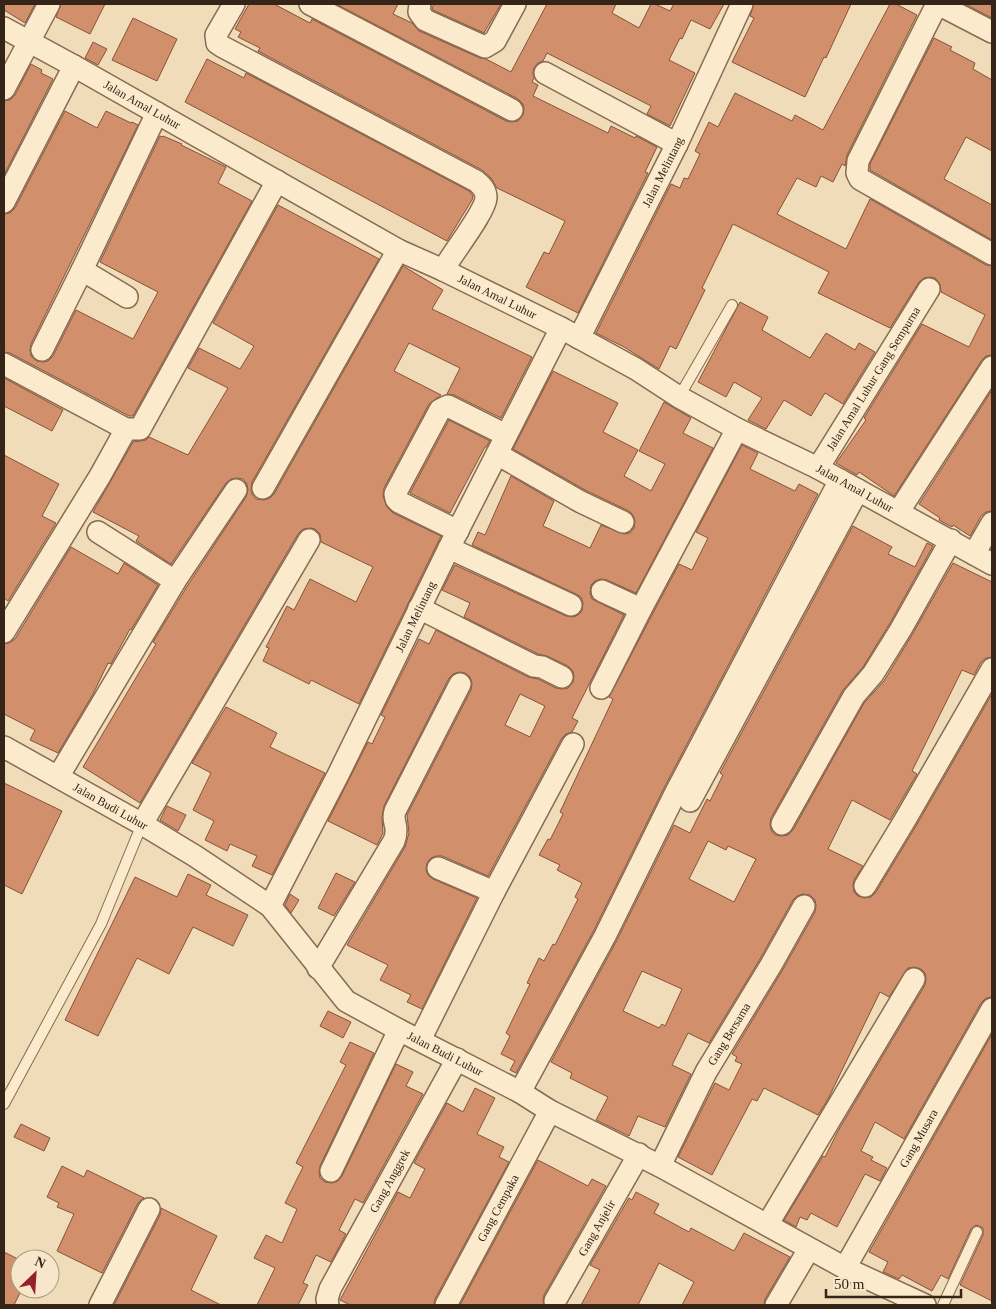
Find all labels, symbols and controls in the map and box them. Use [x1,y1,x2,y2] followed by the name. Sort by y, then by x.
[101,77,183,132] street label: Jalan Amal Luhur
[639,135,686,210] street label: Jalan Melintang
[456,271,539,322] street label: Jalan Amal Luhur
[823,304,924,453] street label: Jalan Amal Luhur Gang Sempurna
[814,461,896,515] street label: Jalan Amal Luhur
[392,579,439,654] street label: Jalan Melintang
[71,780,150,833] street label: Jalan Budi Luhur
[705,1000,754,1068] street label: Gang Bersama
[405,1028,485,1079] street label: Jalan Budi Luhur
[896,1106,941,1170] street label: Gang Musara
[367,1147,413,1215] street label: Gang Anggrek
[474,1171,522,1244] street label: Gang Cempaka
[575,1198,618,1259] street label: Gang Anjelir
[10,1249,60,1299] north arrow
[33,1254,48,1272] text: N
[826,1266,961,1298] scale bar
[834,1276,865,1292] text: 50 m

